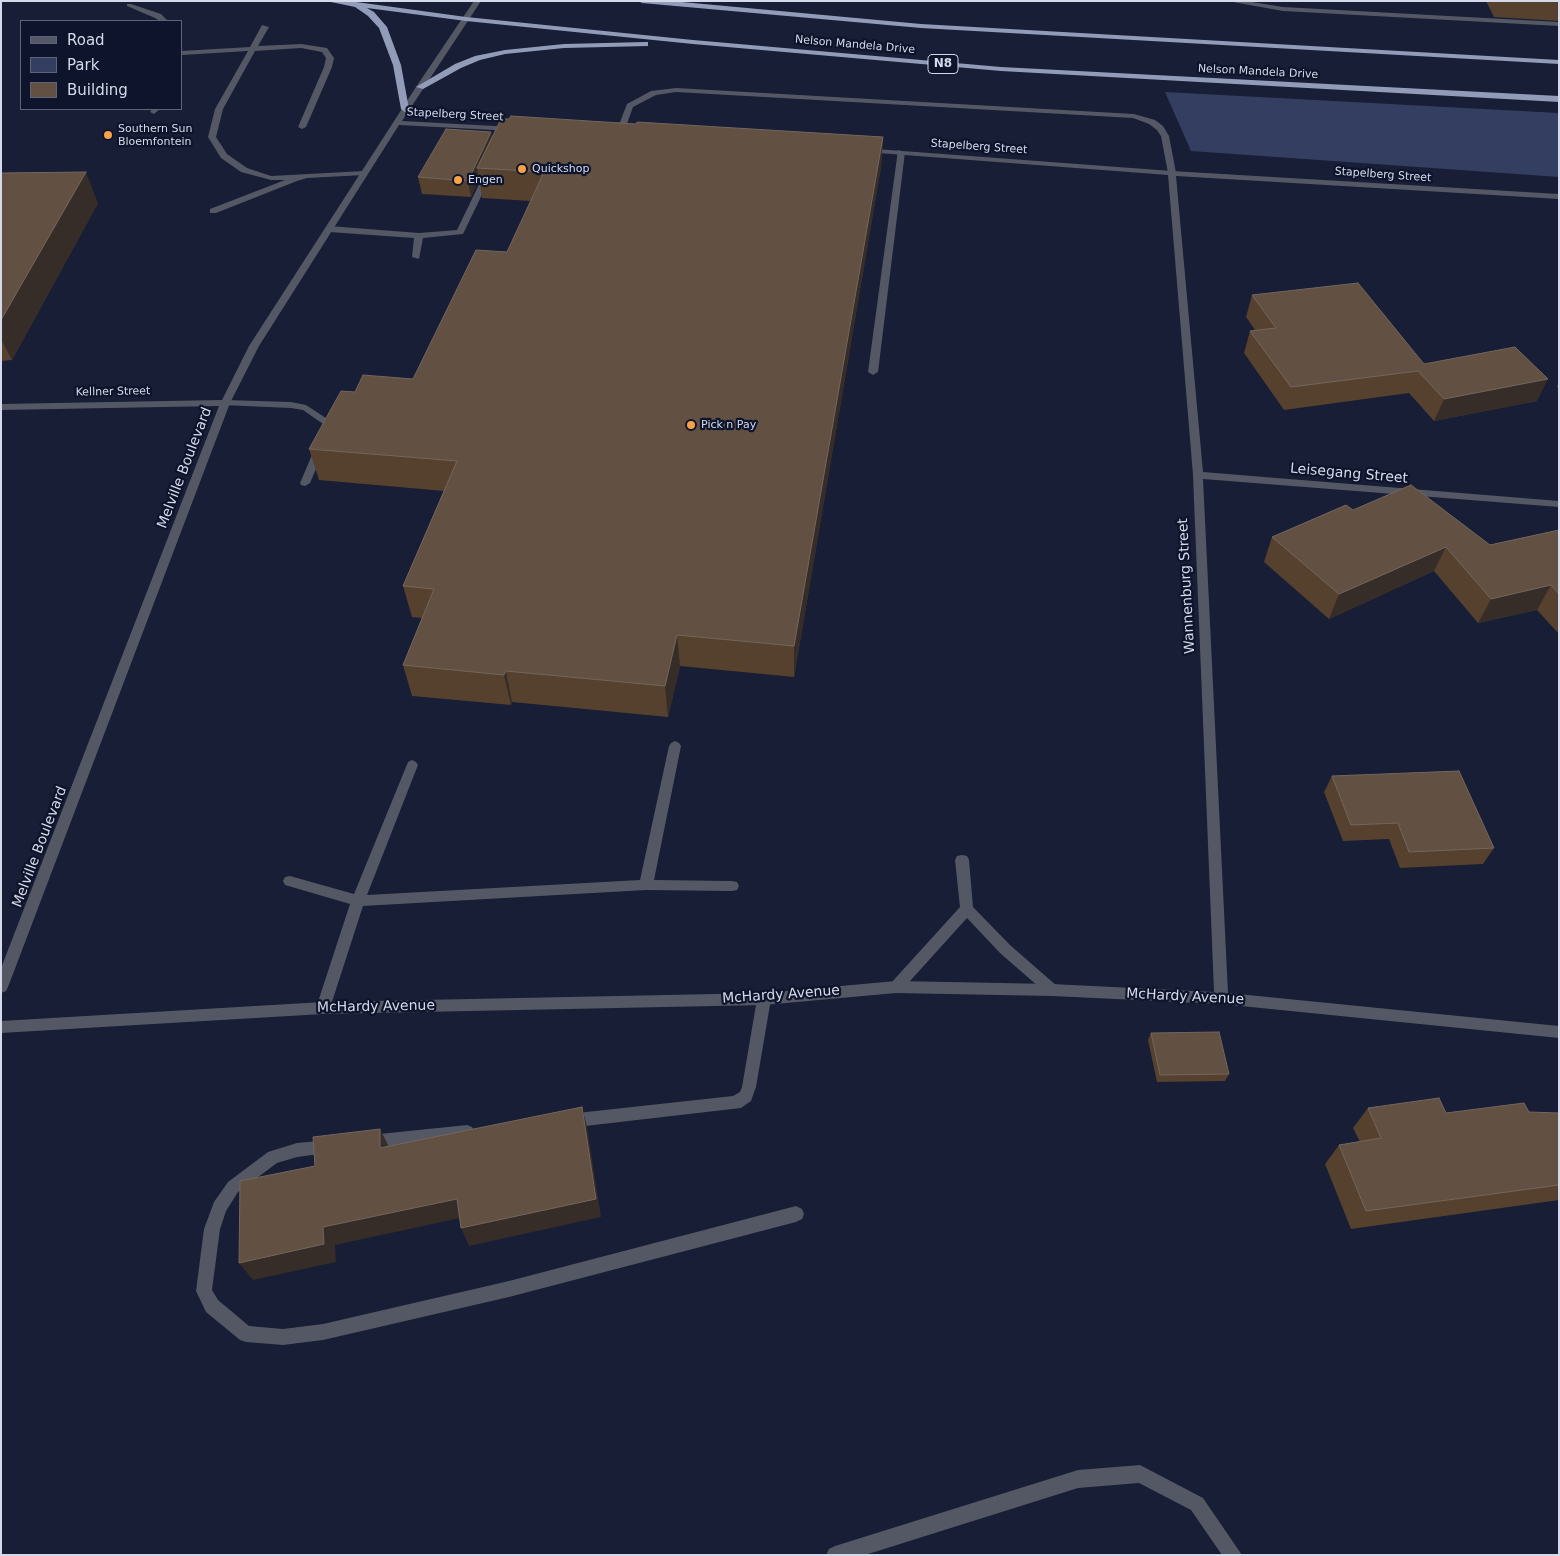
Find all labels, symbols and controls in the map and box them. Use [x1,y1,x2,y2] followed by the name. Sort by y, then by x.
[20,20,182,110] legend
[67,31,105,49] text: Road
[794,33,916,57] street label: Nelson Mandela Drive
[928,54,958,74] road number: N8
[67,56,99,74] text: Park
[1197,62,1319,82] street label: Nelson Mandela Drive
[67,81,128,99] text: Building
[406,106,504,124] street label: Stapelberg Street
[118,122,192,148] place label: Southern Sun Bloemfontein
[102,129,114,141] marker: Southern Sun Bloemfontein
[930,137,1028,157] street label: Stapelberg Street
[532,162,590,176] place label: Quickshop
[516,163,528,175] marker: Quickshop
[1334,165,1432,185] street label: Stapelberg Street
[468,173,503,187] place label: Engen
[452,174,464,186] marker: Engen
[76,385,150,399] street label: Kellner Street
[154,405,216,531] street label: Melville Boulevard
[701,418,756,432] place label: Pick n Pay
[685,419,697,431] marker: Pick n Pay
[1289,460,1409,488] street label: Leisegang Street
[1175,518,1199,654] street label: Wannenburg Street
[9,784,71,910] street label: Melville Boulevard
[722,983,840,1007] street label: McHardy Avenue
[1126,986,1244,1008] street label: McHardy Avenue
[317,998,435,1016] street label: McHardy Avenue

